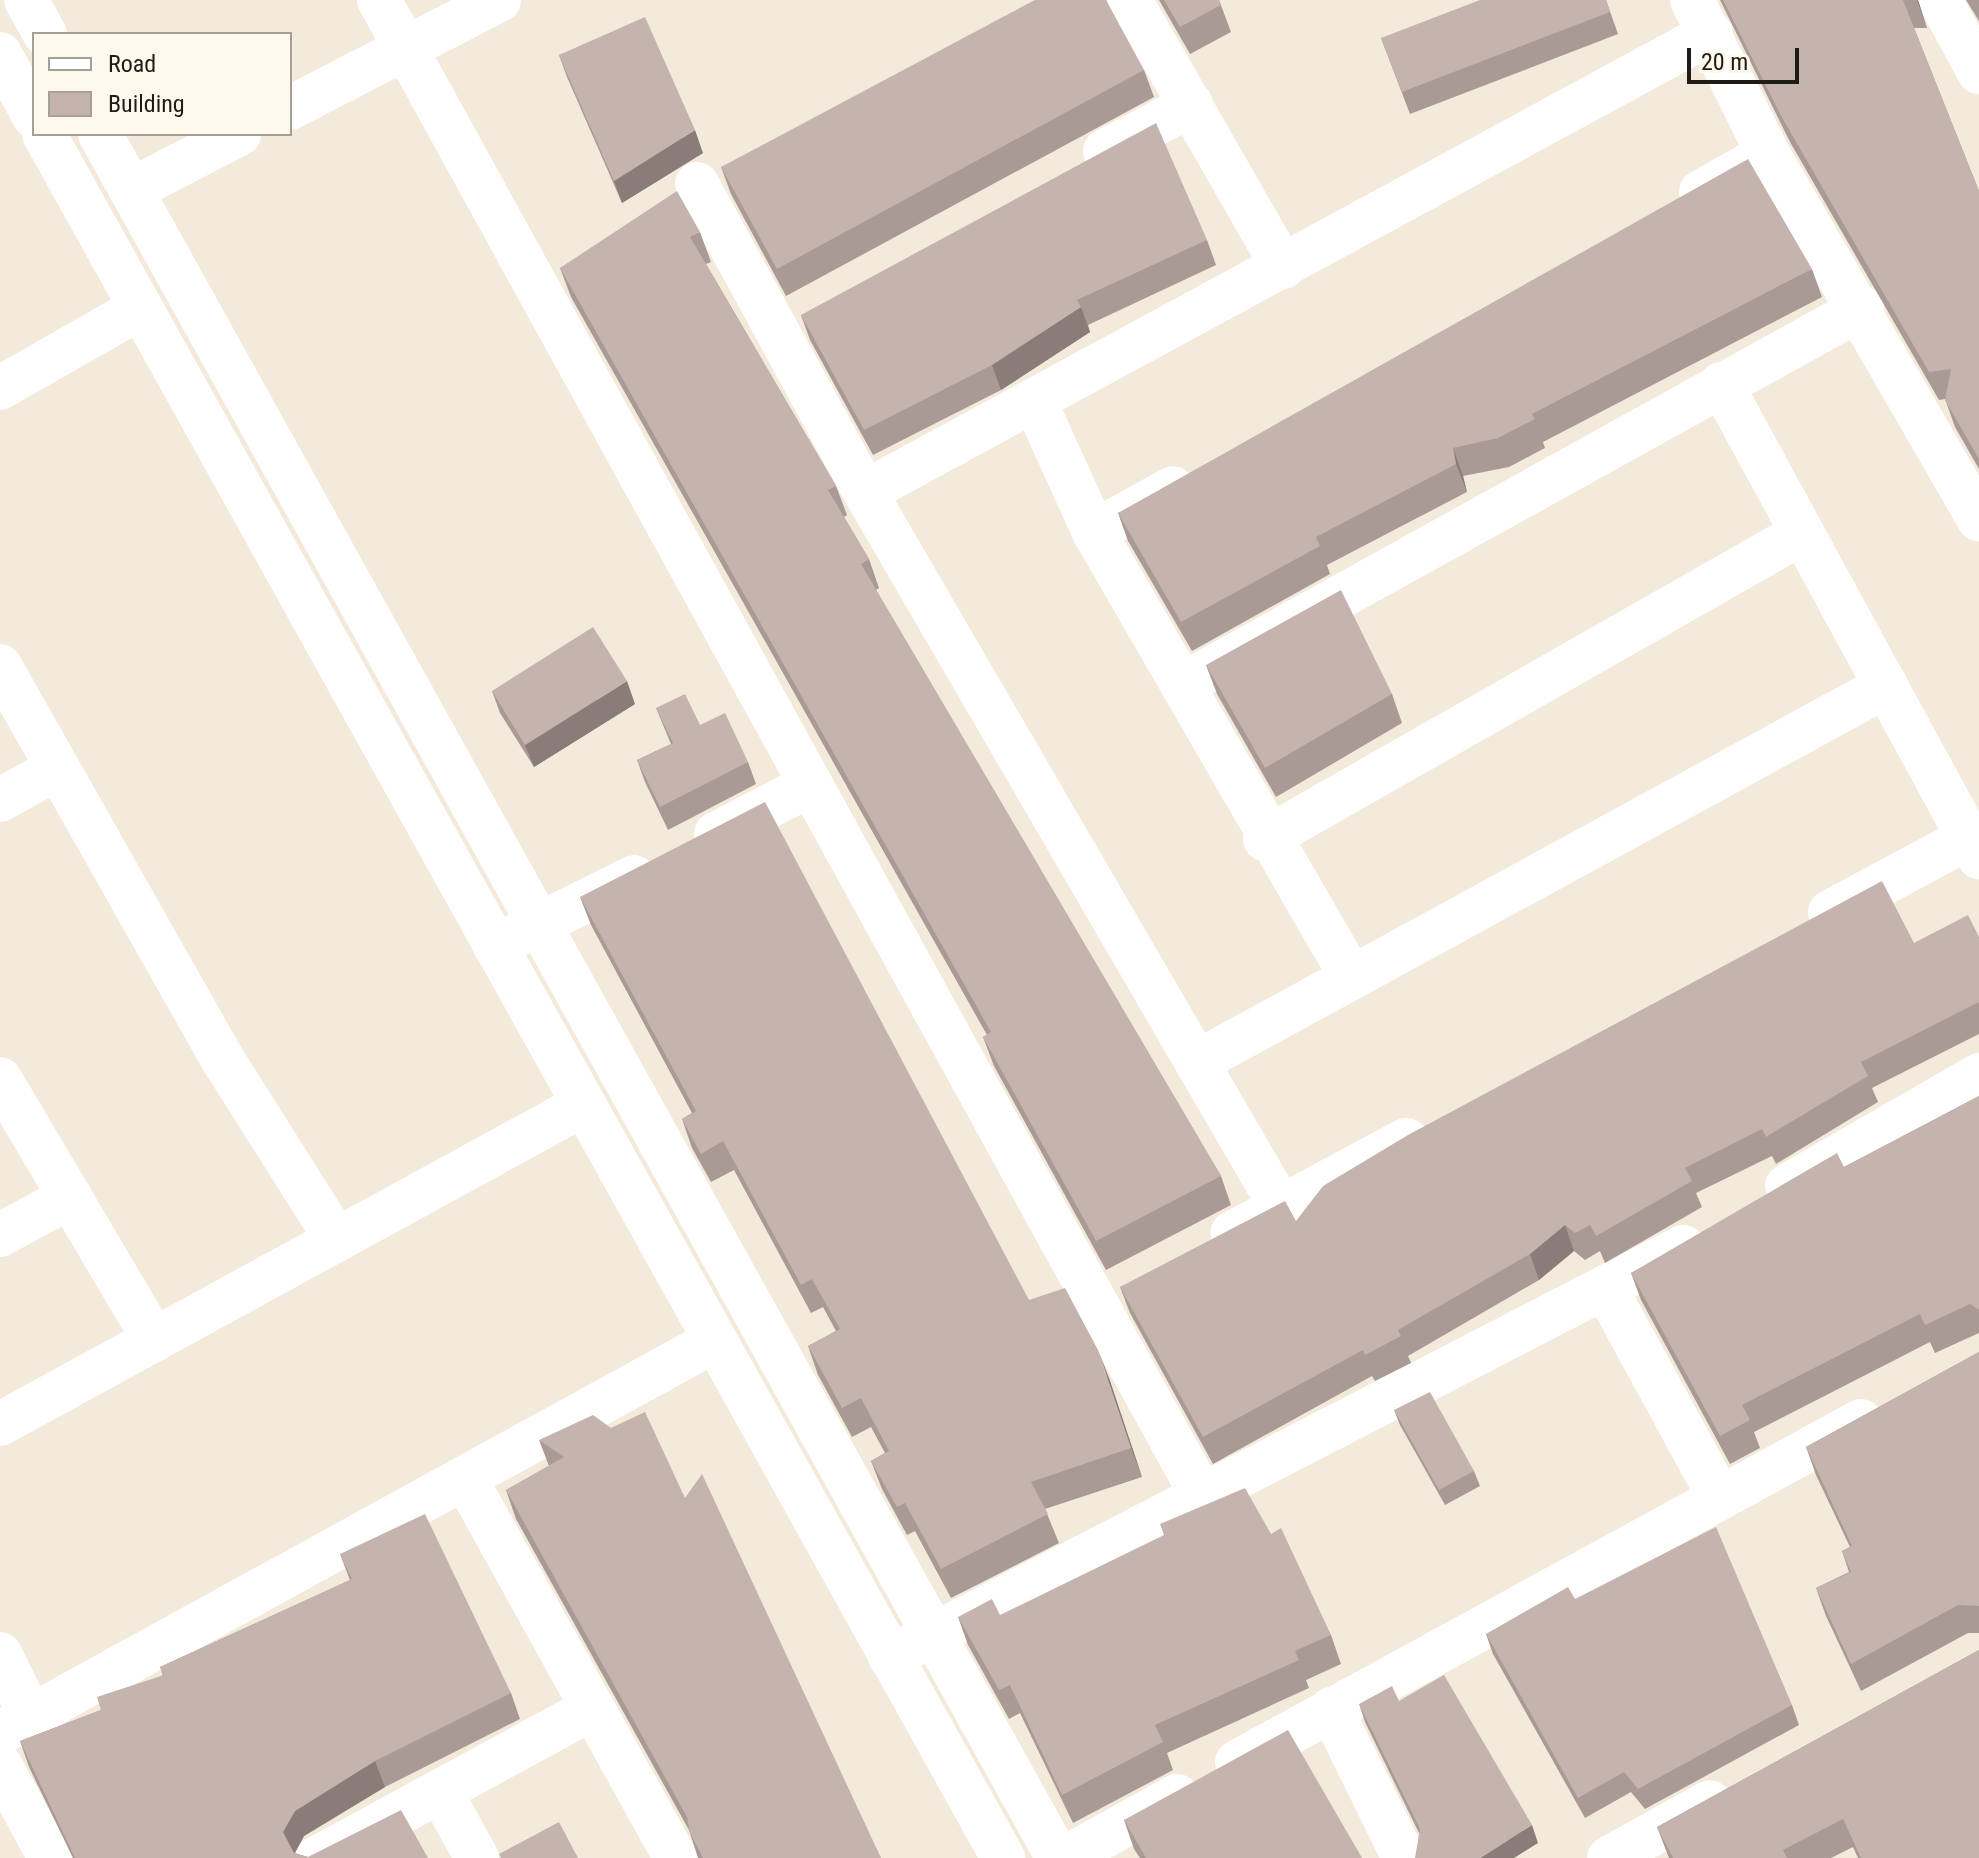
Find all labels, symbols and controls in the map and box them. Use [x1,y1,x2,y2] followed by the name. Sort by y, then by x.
[32,32,292,136] legend
[1691,32,1803,82] scale bar
[1701,48,1748,76] text: 20 m
[108,50,156,78] text: Road
[108,90,185,118] text: Building

